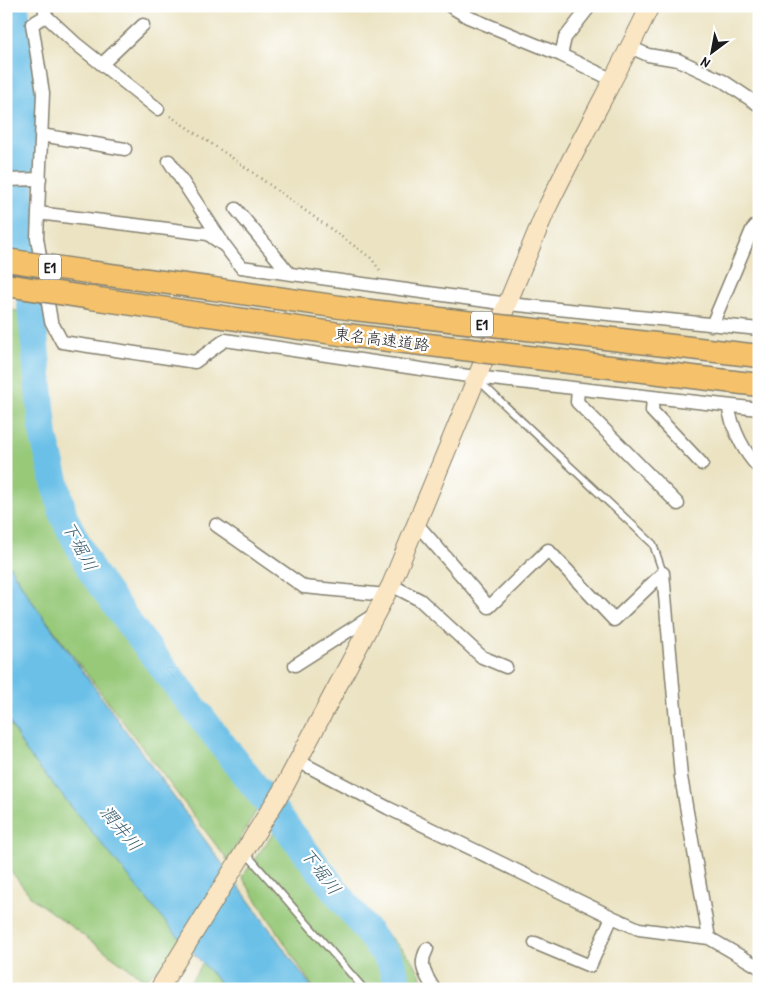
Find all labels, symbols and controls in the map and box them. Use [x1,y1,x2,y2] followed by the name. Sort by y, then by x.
[688,28,738,78] north arrow
[696,53,713,73] text: N
[39,254,61,280] road number: E1
[471,312,493,336] road number: E1
[333,322,431,356] street label: 東名高速道路
[56,516,104,576] water label: 下堀川
[94,799,148,857] water label: 潤井川
[295,842,347,900] water label: 下堀川

